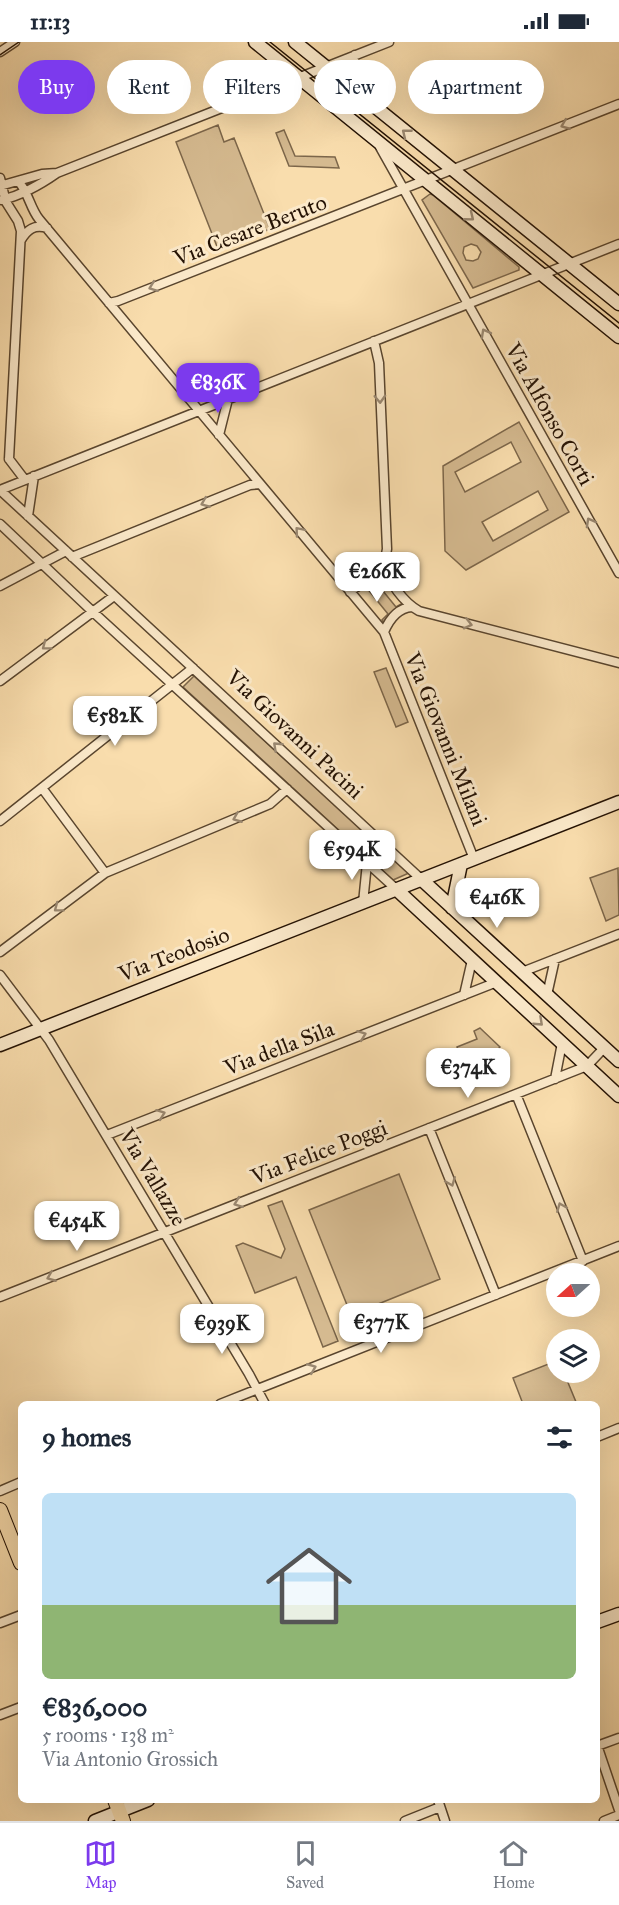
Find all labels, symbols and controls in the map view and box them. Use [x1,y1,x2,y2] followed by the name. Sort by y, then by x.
[30,8,70,35] text: 11:13
[18,60,95,114] chip: Buy
[107,60,191,114] chip: Rent
[203,60,302,114] chip: Filters
[314,60,396,114] chip: New
[408,60,544,114] chip: Apartment
[560,118,571,130] one-way arrow
[402,129,413,140] one-way arrow
[169,188,330,272] street label: Via Cesare Beruto
[464,210,475,221] one-way arrow
[149,279,159,292] one-way arrow
[480,329,492,339] one-way arrow
[499,337,600,490] street label: Via Alfonso Corti
[176,363,260,414] pin: €836K
[190,370,246,394] text: €836K
[374,394,387,403] one-way arrow
[200,496,211,508] one-way arrow
[586,517,597,528] one-way arrow
[295,527,306,538] one-way arrow
[335,552,419,603] pin: €266K
[349,559,405,583] text: €266K
[462,617,472,629] one-way arrow
[42,639,53,650] one-way arrow
[399,647,493,830] street label: Via Giovanni Milani
[220,663,369,804] street label: Via Giovanni Pacini
[73,696,157,747] pin: €582K
[87,703,143,727] text: €582K
[273,742,284,753] one-way arrow
[233,811,244,823] one-way arrow
[310,830,394,881] pin: €594K
[323,837,381,861] text: €594K
[455,878,539,929] pin: €416K
[469,885,525,909] text: €416K
[54,901,65,912] one-way arrow
[114,921,233,988] street label: Via Teodosio
[219,1014,338,1082] street label: Via della Sila
[533,1015,543,1026] one-way arrow
[356,1030,367,1042] one-way arrow
[426,1048,510,1099] pin: €374K
[440,1055,496,1079] text: €374K
[155,1108,166,1121] one-way arrow
[246,1114,391,1191] street label: Via Felice Poggi
[113,1122,193,1231] street label: Via Vallazze
[444,1176,456,1187] one-way arrow
[233,1196,244,1208] one-way arrow
[35,1201,119,1252] pin: €454K
[556,1202,568,1213] one-way arrow
[48,1208,106,1232] text: €454K
[546,1263,600,1317] north arrow
[546,1263,600,1383] map controls
[47,1270,58,1282] one-way arrow
[339,1303,423,1354] pin: €377K
[180,1304,264,1355] pin: €939K
[353,1310,409,1334] text: €377K
[194,1311,250,1335] text: €939K
[546,1329,600,1383] button: layers
[306,1362,317,1375] one-way arrow
[42,1421,131,1453] text: 9 homes
[543,1421,576,1454] icon: filters
[255,1532,363,1640] icon: home
[42,1691,147,1723] text: €836,000
[42,1723,174,1747] text: 5 rooms · 138 m²
[42,1747,218,1771] text: Via Antonio Grossich
[84,1837,117,1892] tab: Map
[286,1837,324,1892] tab: Saved
[493,1837,535,1892] tab: Home

